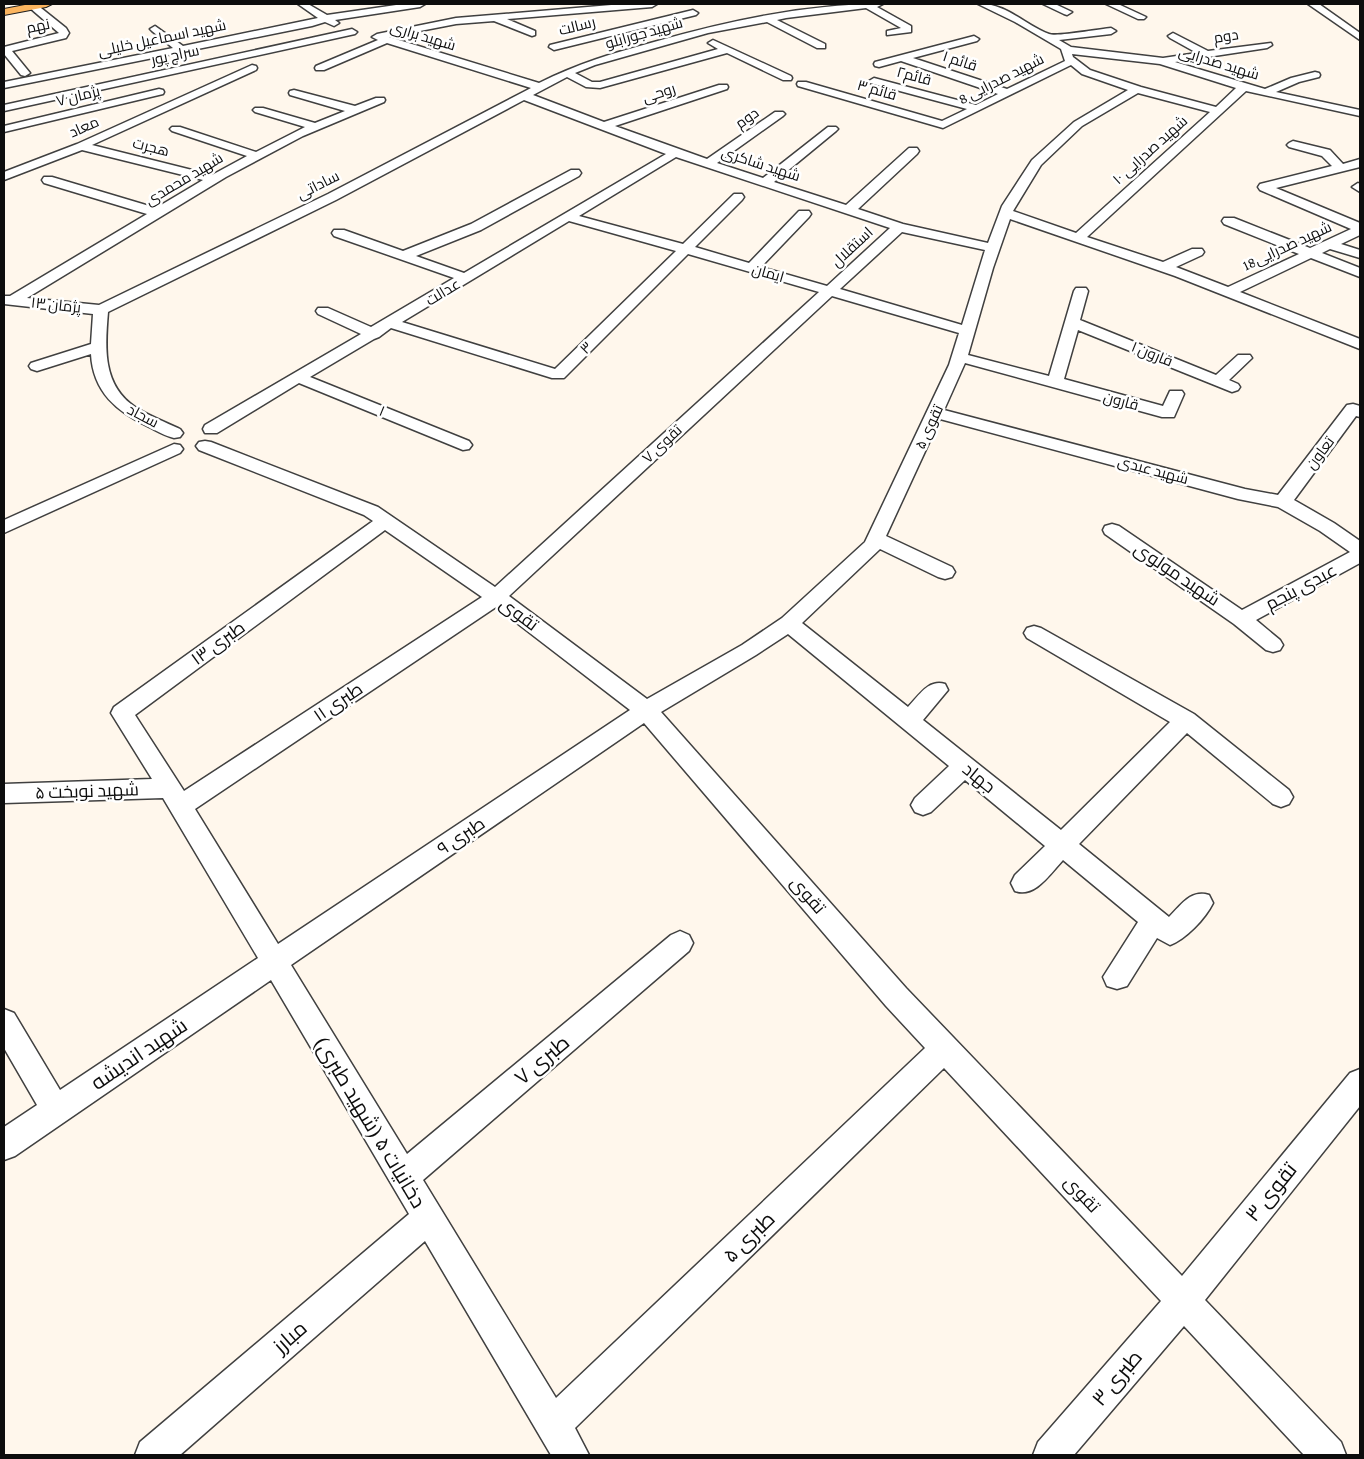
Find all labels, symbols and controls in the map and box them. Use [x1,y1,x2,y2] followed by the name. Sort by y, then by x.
[557,14,597,39] street label: رسالت
[603,14,685,54] street label: شهید جورابلو
[25,16,52,38] street label: نهم
[97,17,228,61] street label: شهید اسماعیل خلیلی
[388,18,458,55] street label: شهید براری
[1212,26,1240,48] street label: دوم
[148,42,201,71] street label: سراج پور
[1176,43,1261,85] street label: شهید صدرایی
[940,48,979,76] street label: قائم ۱
[955,51,1047,109] street label: شهید صدرایی 8
[894,64,933,90] street label: قائم۲
[855,77,899,105] street label: قائم ۳
[640,80,678,108] street label: روحی
[54,83,102,111] street label: پژمان ۷
[732,104,763,133] street label: دوم
[1110,112,1192,189] street label: شهید صدرایی ۱۰
[67,113,101,141] street label: معاد
[131,135,171,160] street label: هجرت
[719,144,802,186] street label: شهید شاکری
[142,150,227,210] street label: شهید محمدی
[294,168,343,204] street label: ساداتی
[1240,218,1335,275] street label: شهید صدرایی18
[828,224,877,271] street label: استقلال
[750,261,786,287] street label: ایمان
[423,276,463,308] street label: عدالت
[30,294,82,318] street label: پژمان ۱۳
[577,339,595,357] street label: ۳
[1128,339,1175,371] street label: قارون ۱
[1101,389,1140,415] street label: قارون
[125,401,161,431] street label: سجاد
[912,402,948,452] street label: تقوی ۵
[377,403,387,419] street label: ۱
[639,422,686,468] street label: تقوی ۷
[1303,434,1339,473] street label: تعاون
[1115,453,1190,489] street label: شهید عبدی
[1130,538,1223,611] street label: شهید مولوی
[1262,560,1341,616] street label: عبدی پنجم
[495,593,542,636] street label: تقوی
[187,617,249,670] street label: طبری ۱۳
[310,678,367,726] street label: طبری ۱۱
[958,759,999,798] street label: جهاد
[35,779,139,804] street label: شهید نوبخت ۵
[433,813,489,860] street label: طبری ۹
[786,872,830,919] street label: تقوی
[86,1013,192,1096] street label: شهید اندیشه
[510,1030,575,1091] street label: طبری ۷
[308,1032,431,1213] street label: دخانیات ۵ (شهید طبری)
[1240,1158,1303,1227] street label: تقوی ۳
[1059,1172,1104,1217] street label: تقوی
[718,1207,780,1268] street label: طبری ۵
[267,1316,312,1359] street label: مبارز
[1087,1345,1148,1411] street label: طبری ۳

